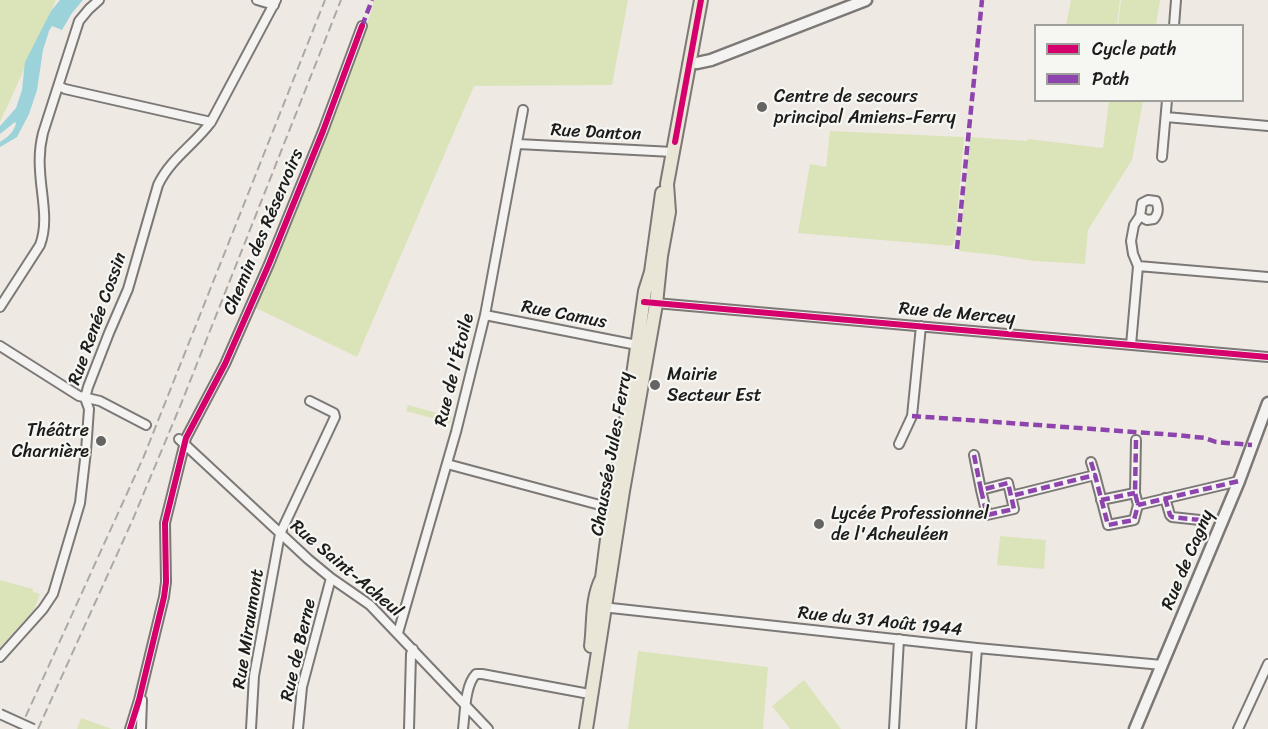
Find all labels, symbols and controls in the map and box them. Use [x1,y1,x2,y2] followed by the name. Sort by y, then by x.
[1034,24,1244,102] legend
[1092,33,1176,65] text: Cycle path
[1092,63,1129,95] text: Path
[774,86,956,128] place label: Centre de secours principal Amiens-Ferry
[755,100,769,114] marker: Centre de secours principal Amiens-Ferry
[550,120,642,146] street label: Rue Danton
[219,146,309,318] street label: Chemin des Réservoirs
[64,250,132,388] street label: Rue Renée Cossin
[519,296,609,334] street label: Rue Camus
[898,298,1016,330] street label: Rue de Mercey
[431,311,479,429] street label: Rue de l'Étoile
[667,364,761,406] place label: Mairie Secteur Est
[587,370,637,538] street label: Chaussée Jules Ferry
[648,378,662,392] marker: Mairie Secteur Est
[12,420,89,462] place label: Théâtre Charnière
[94,434,108,448] marker: Théâtre Charnière
[831,503,989,546] place label: Lycée Professionnel de l'Acheuléen
[1157,507,1219,613] street label: Rue de Cagny
[285,516,407,622] street label: Rue Saint-Acheul
[812,517,826,531] marker: Lycée Professionnel de l'Acheuléen
[229,568,269,690] street label: Rue Miraumont
[277,596,321,704] street label: Rue de Berne
[797,603,963,641] street label: Rue du 31 Août 1944

